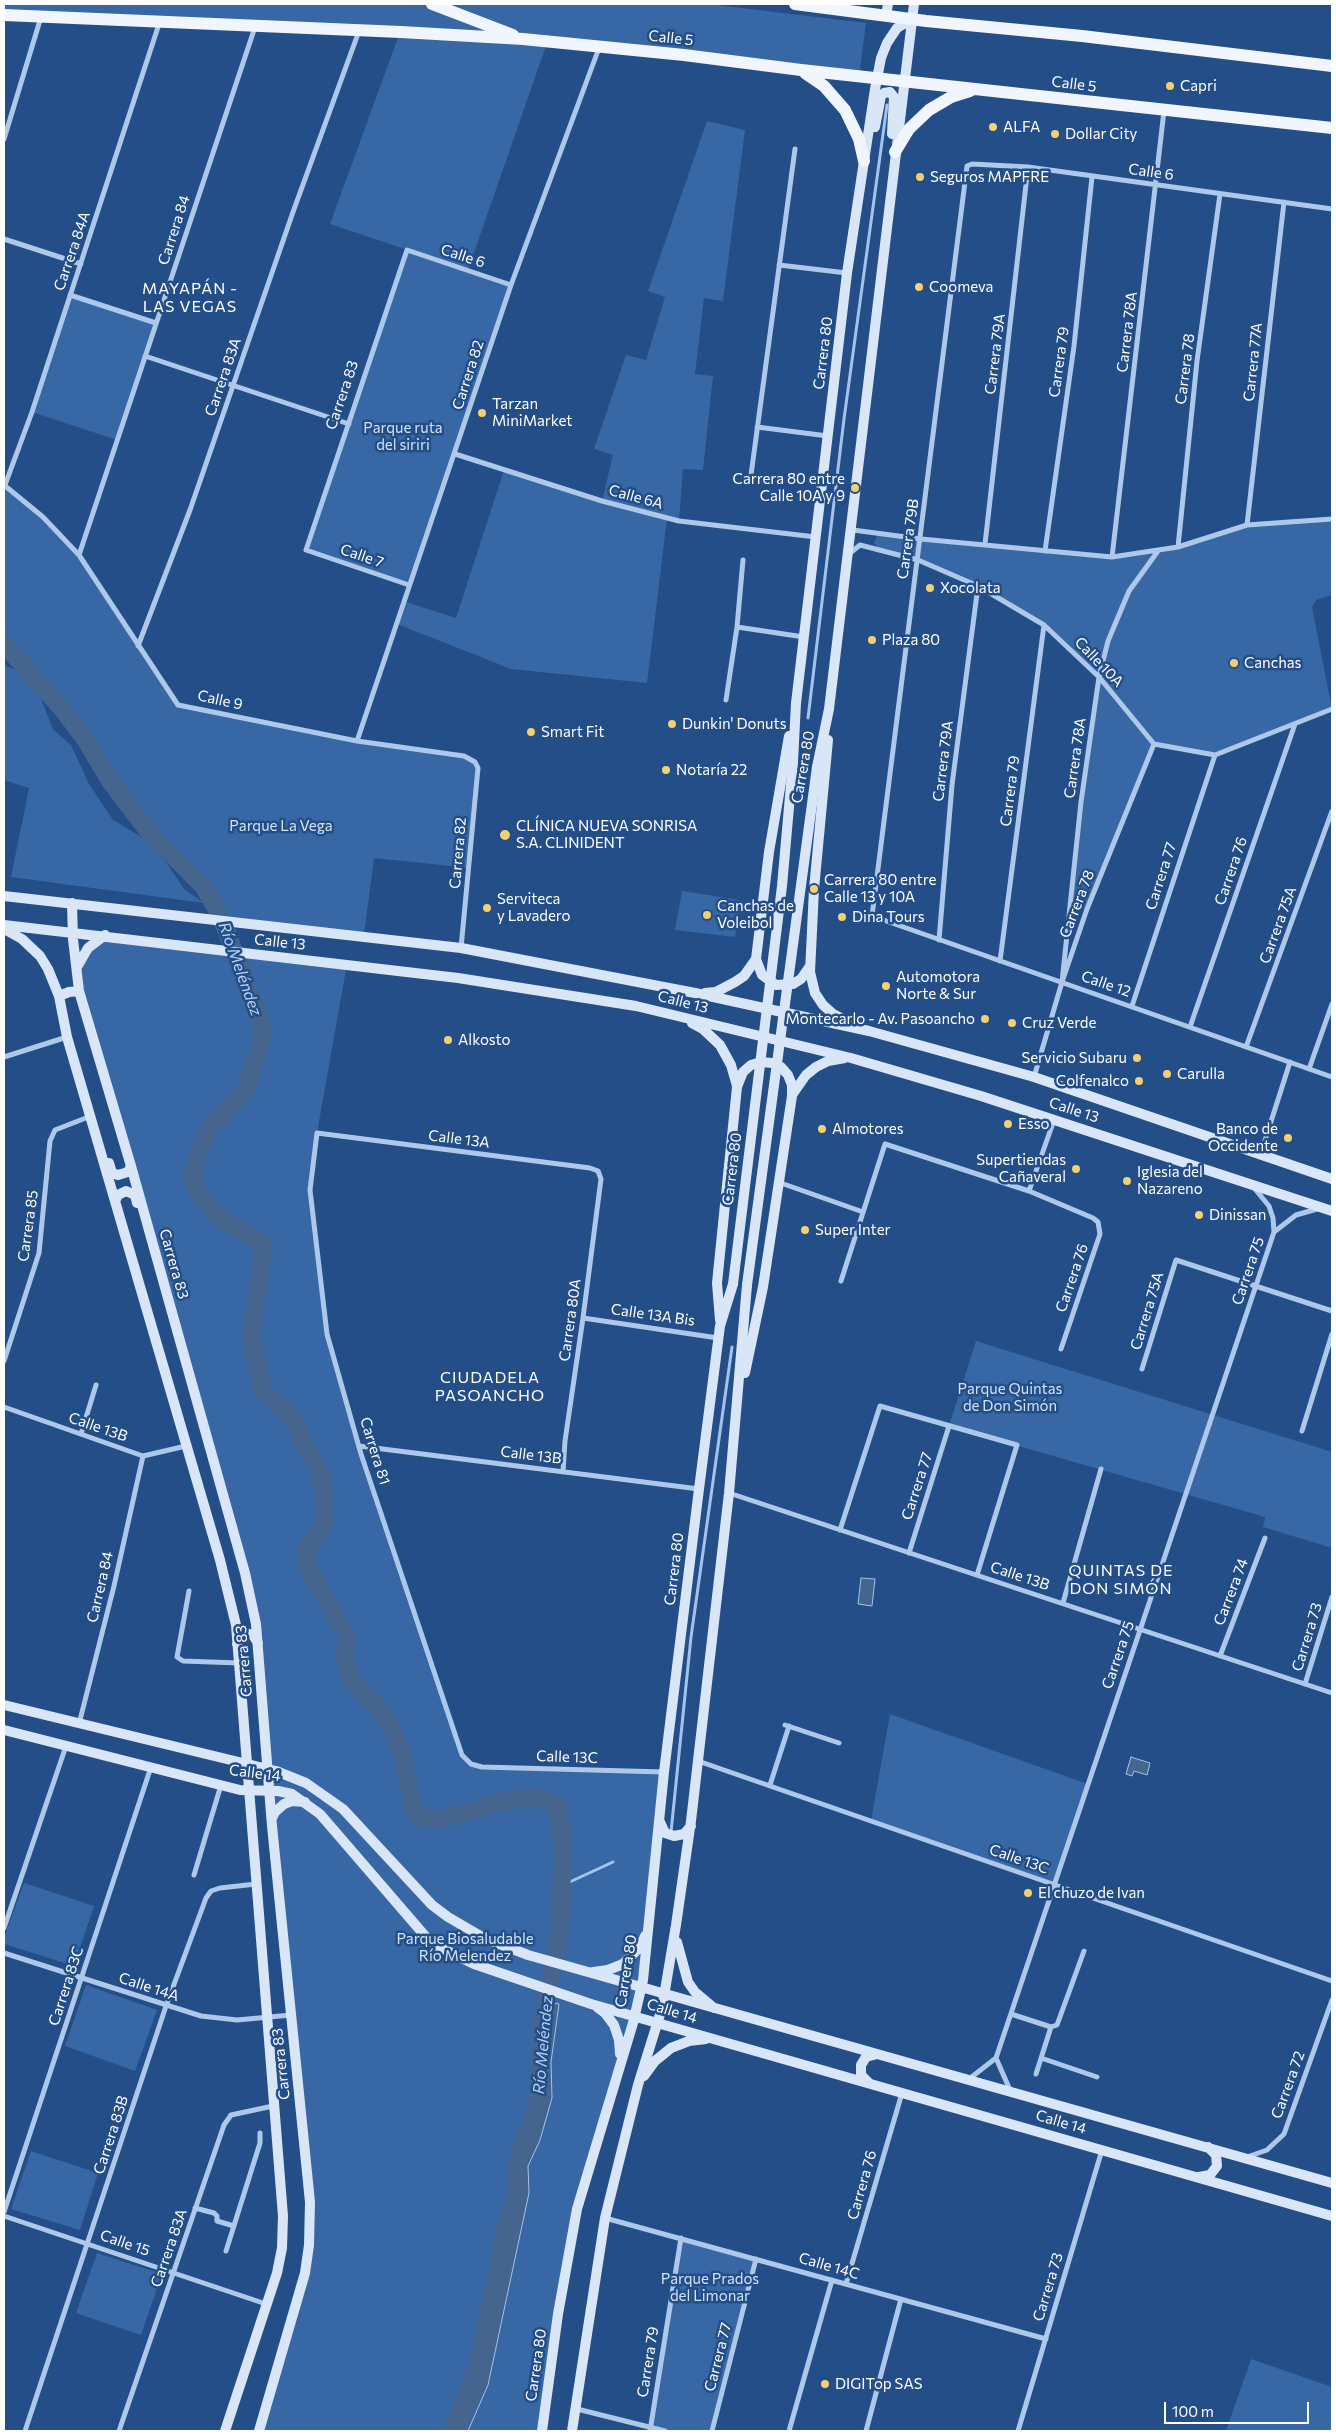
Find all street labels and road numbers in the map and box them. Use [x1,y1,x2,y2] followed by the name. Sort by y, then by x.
[648,27,694,49] street label: Calle 5
[1051,72,1097,96] street label: Calle 5
[1127,160,1175,184] street label: Calle 6
[154,193,194,267] street label: Carrera 84
[50,209,94,293] street label: Carrera 84A
[439,240,487,272] street label: Calle 6
[1113,291,1141,373] street label: Carrera 78A
[981,313,1009,395] street label: Carrera 79A
[810,316,836,390] street label: Carrera 80
[1240,322,1266,402] street label: Carrera 77A
[1045,325,1073,399] street label: Carrera 79
[1172,333,1198,405] street label: Carrera 78
[201,335,245,419] street label: Carrera 83A
[448,338,488,412] street label: Carrera 82
[322,358,362,432] street label: Carrera 83
[607,481,665,513] street label: Calle 6A
[893,498,923,580] street label: Carrera 79B
[338,540,386,572] street label: Calle 7
[1071,633,1127,691] street label: Calle 10A
[196,686,244,714] street label: Calle 9
[1060,716,1090,800] street label: Carrera 78A
[929,720,957,802] street label: Carrera 79A
[788,729,818,805] street label: Carrera 80
[997,755,1023,827] street label: Carrera 79
[446,817,470,889] street label: Carrera 82
[1211,834,1251,908] street label: Carrera 76
[1142,840,1180,912] street label: Carrera 77
[1056,867,1098,941] street label: Carrera 78
[1256,884,1300,966] street label: Carrera 75A
[253,930,307,954] street label: Calle 13
[1079,967,1133,1001] street label: Calle 12
[656,987,710,1017] street label: Calle 13
[1047,1093,1101,1127] street label: Calle 13
[427,1126,491,1152] street label: Calle 13A
[719,1132,745,1206] street label: Carrera 80
[14,1189,42,1263] street label: Carrera 85
[155,1227,193,1301] street label: Carrera 83
[1228,1235,1268,1307] street label: Carrera 75
[1052,1241,1092,1315] street label: Carrera 76
[1127,1270,1167,1352] street label: Carrera 75A
[555,1278,585,1362] street label: Carrera 80A
[610,1300,696,1330] street label: Calle 13A Bis
[66,1409,130,1445] street label: Calle 13B
[356,1415,394,1487] street label: Carrera 81
[500,1442,562,1468] street label: Calle 13B
[898,1450,936,1522] street label: Carrera 77
[661,1532,687,1606] street label: Carrera 80
[83,1550,117,1624] street label: Carrera 84
[1210,1556,1252,1628] street label: Carrera 74
[988,1558,1052,1594] street label: Calle 13B
[1288,1601,1326,1673] street label: Carrera 73
[1098,1619,1138,1691] street label: Carrera 75
[232,1624,256,1698] street label: Carrera 83
[536,1747,598,1767] street label: Calle 13C
[228,1761,282,1785] street label: Calle 14
[987,1840,1051,1878] street label: Calle 13C
[611,1933,641,2009] street label: Carrera 80
[45,1944,87,2028] street label: Carrera 83C
[117,1969,181,2005] street label: Calle 14A
[645,1995,699,2027] street label: Calle 14
[268,2027,294,2101] street label: Carrera 83
[1267,2049,1309,2121] street label: Carrera 72
[90,2093,132,2177] street label: Carrera 83B
[1034,2106,1088,2138] street label: Calle 14
[844,2148,880,2222] street label: Carrera 76
[147,2206,191,2290] street label: Carrera 83A
[98,2226,152,2260] street label: Calle 15
[797,2249,861,2283] street label: Calle 14C
[1029,2251,1067,2323] street label: Carrera 73
[701,2321,735,2393] street label: Carrera 77
[634,2325,662,2399] street label: Carrera 79
[522,2327,550,2403] street label: Carrera 80

